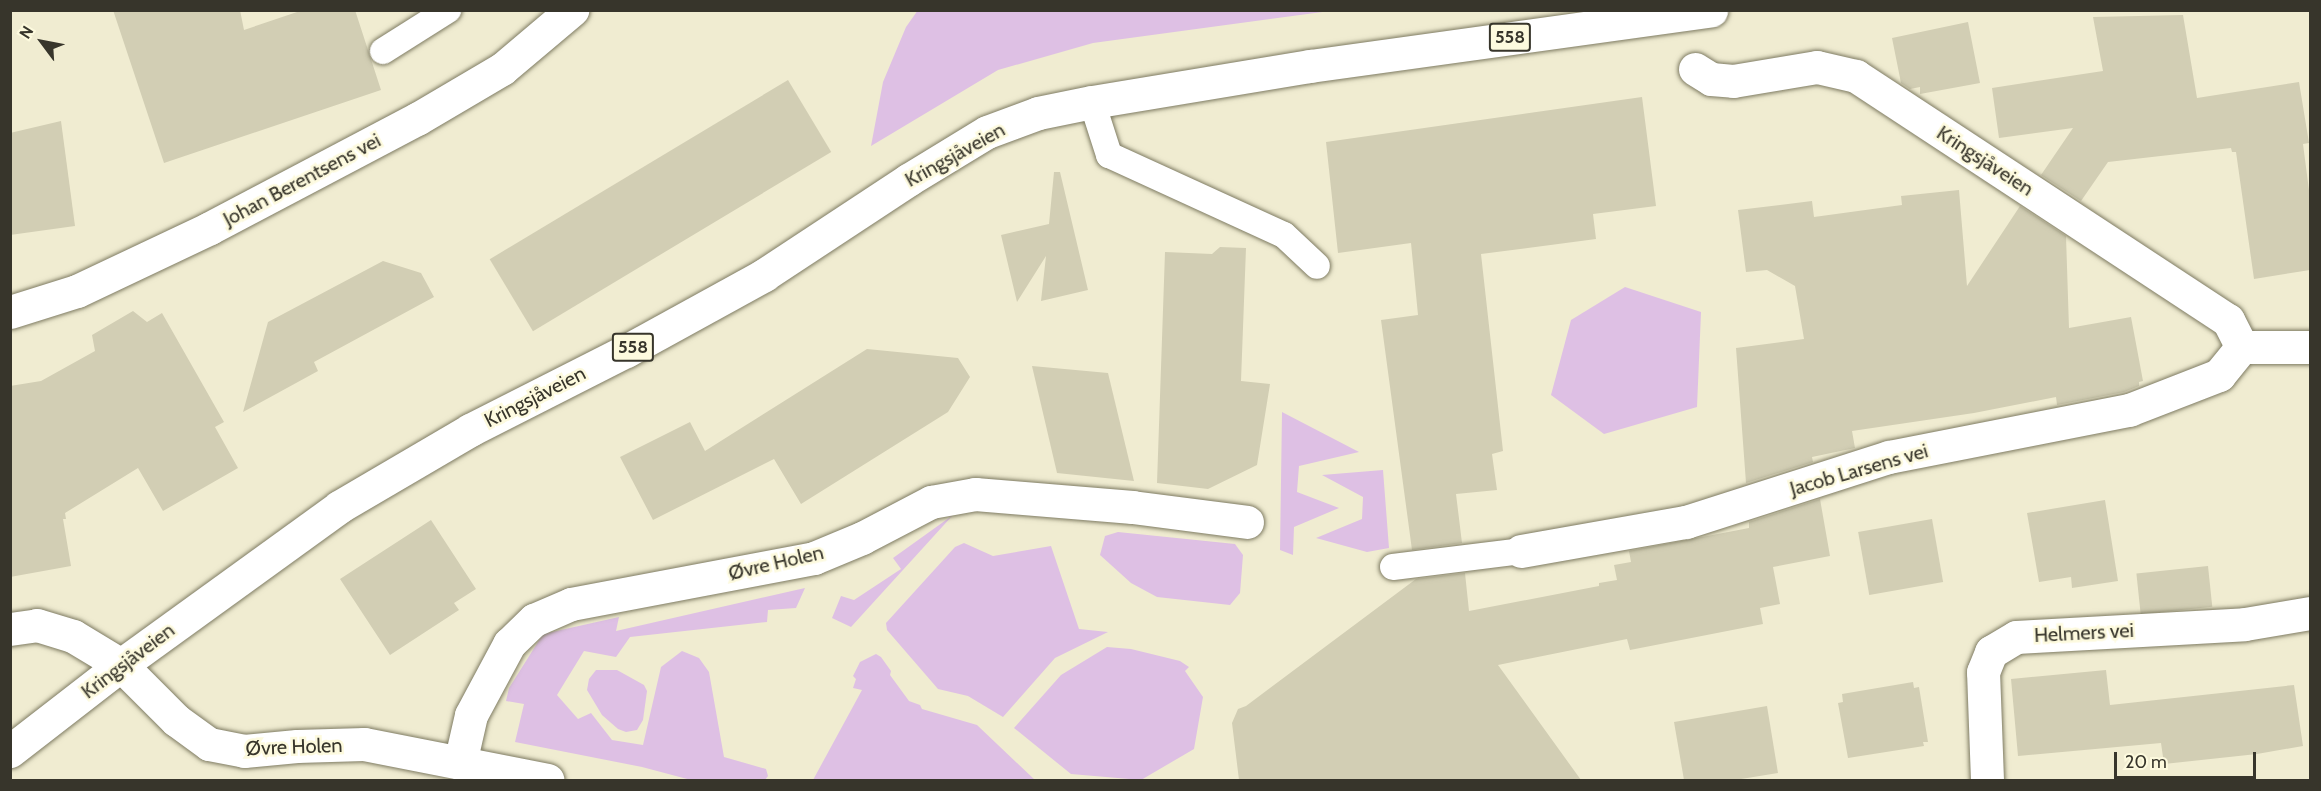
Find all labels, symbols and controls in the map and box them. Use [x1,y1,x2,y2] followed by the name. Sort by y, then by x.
[12,12,72,72] north arrow
[15,22,37,42] text: N
[1488,22,1532,52] road number: 558
[901,118,1009,192] street label: Kringsjåveien
[1932,121,2038,201] street label: Kringsjåveien
[219,128,385,232] street label: Johan Berentsens vei
[610,332,656,362] road number: 558
[480,361,590,433] street label: Kringsjåveien
[1787,439,1931,501] street label: Jacob Larsens vei
[726,540,826,586] street label: Øvre Holen
[77,618,179,704] street label: Kringsjåveien
[2034,618,2134,648] street label: Helmers vei
[245,733,343,761] street label: Øvre Holen
[2117,740,2260,778] scale bar
[2125,751,2167,773] text: 20 m

